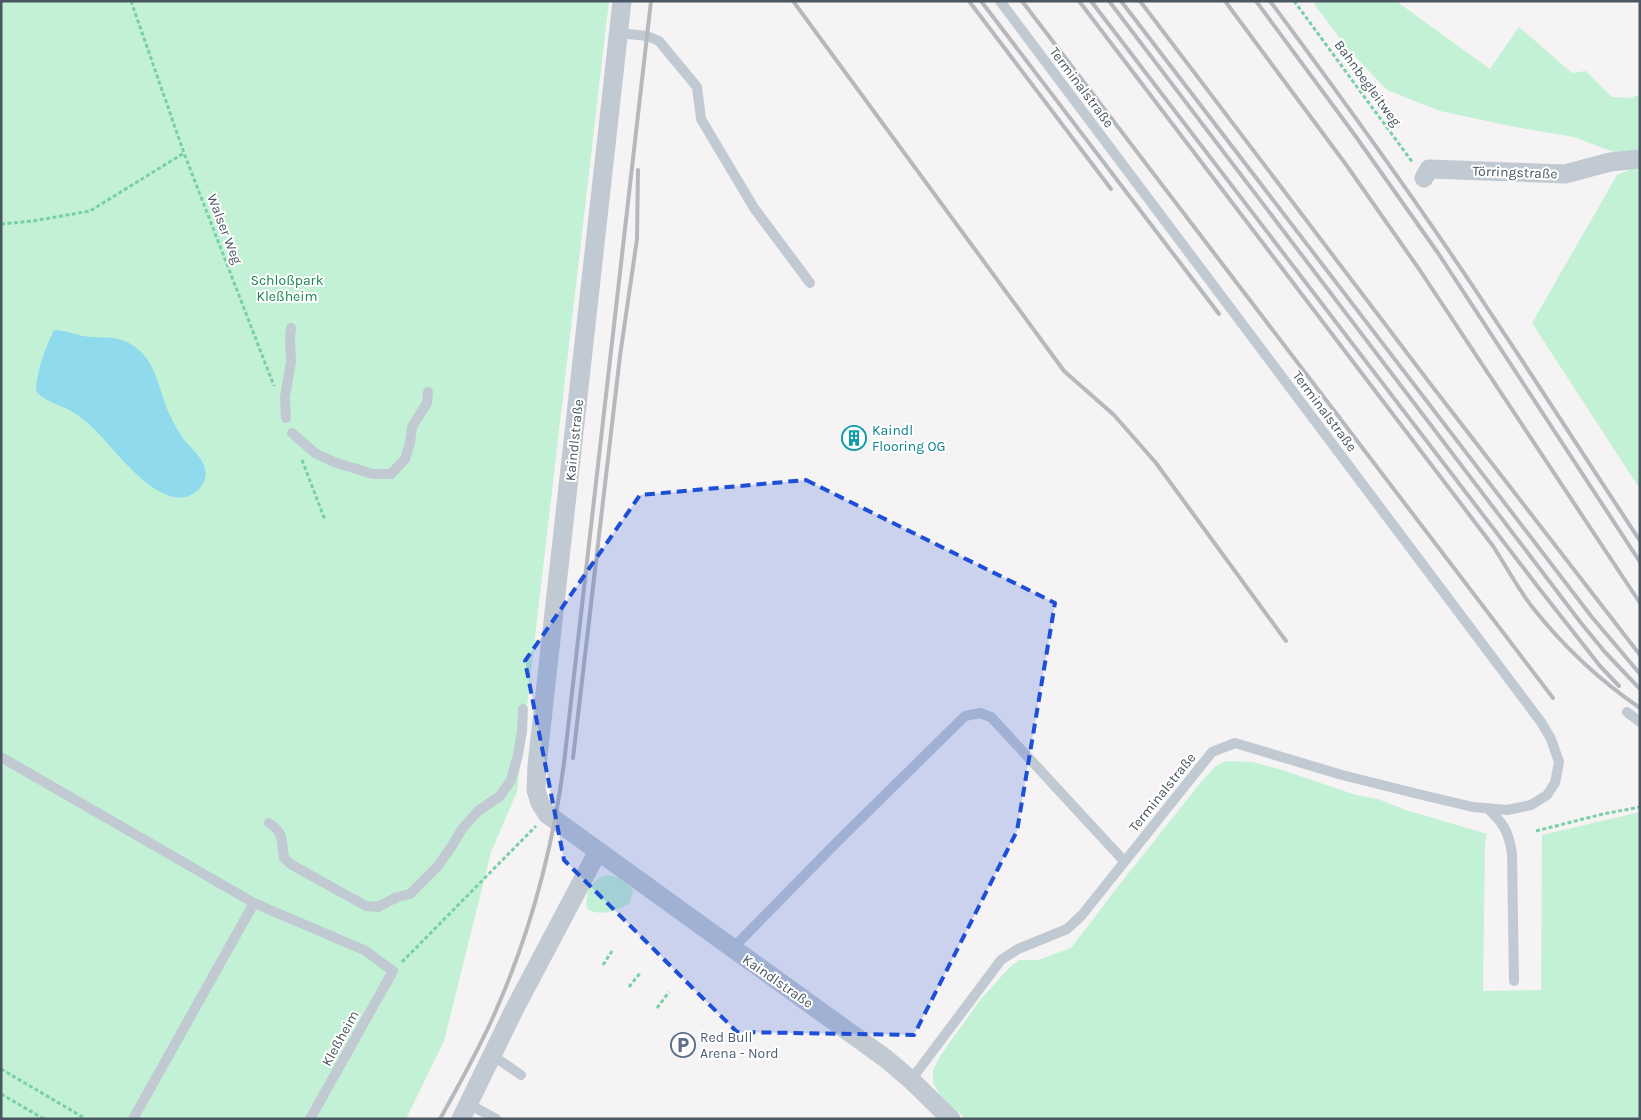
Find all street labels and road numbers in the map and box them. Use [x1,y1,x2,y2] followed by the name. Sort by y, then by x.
[1331,37,1405,130] street label: Bahnbegleitweg
[1046,44,1117,131] street label: Terminalstraße
[1472,163,1558,182] street label: Törringstraße
[203,192,246,267] street label: Walser Weg
[1289,368,1360,455] street label: Terminalstraße
[562,398,587,482] street label: Kaindlstraße
[1125,749,1199,835] street label: Terminalstraße
[739,951,816,1012] street label: Kaindlstraße
[318,1007,363,1069] street label: Kleßheim

